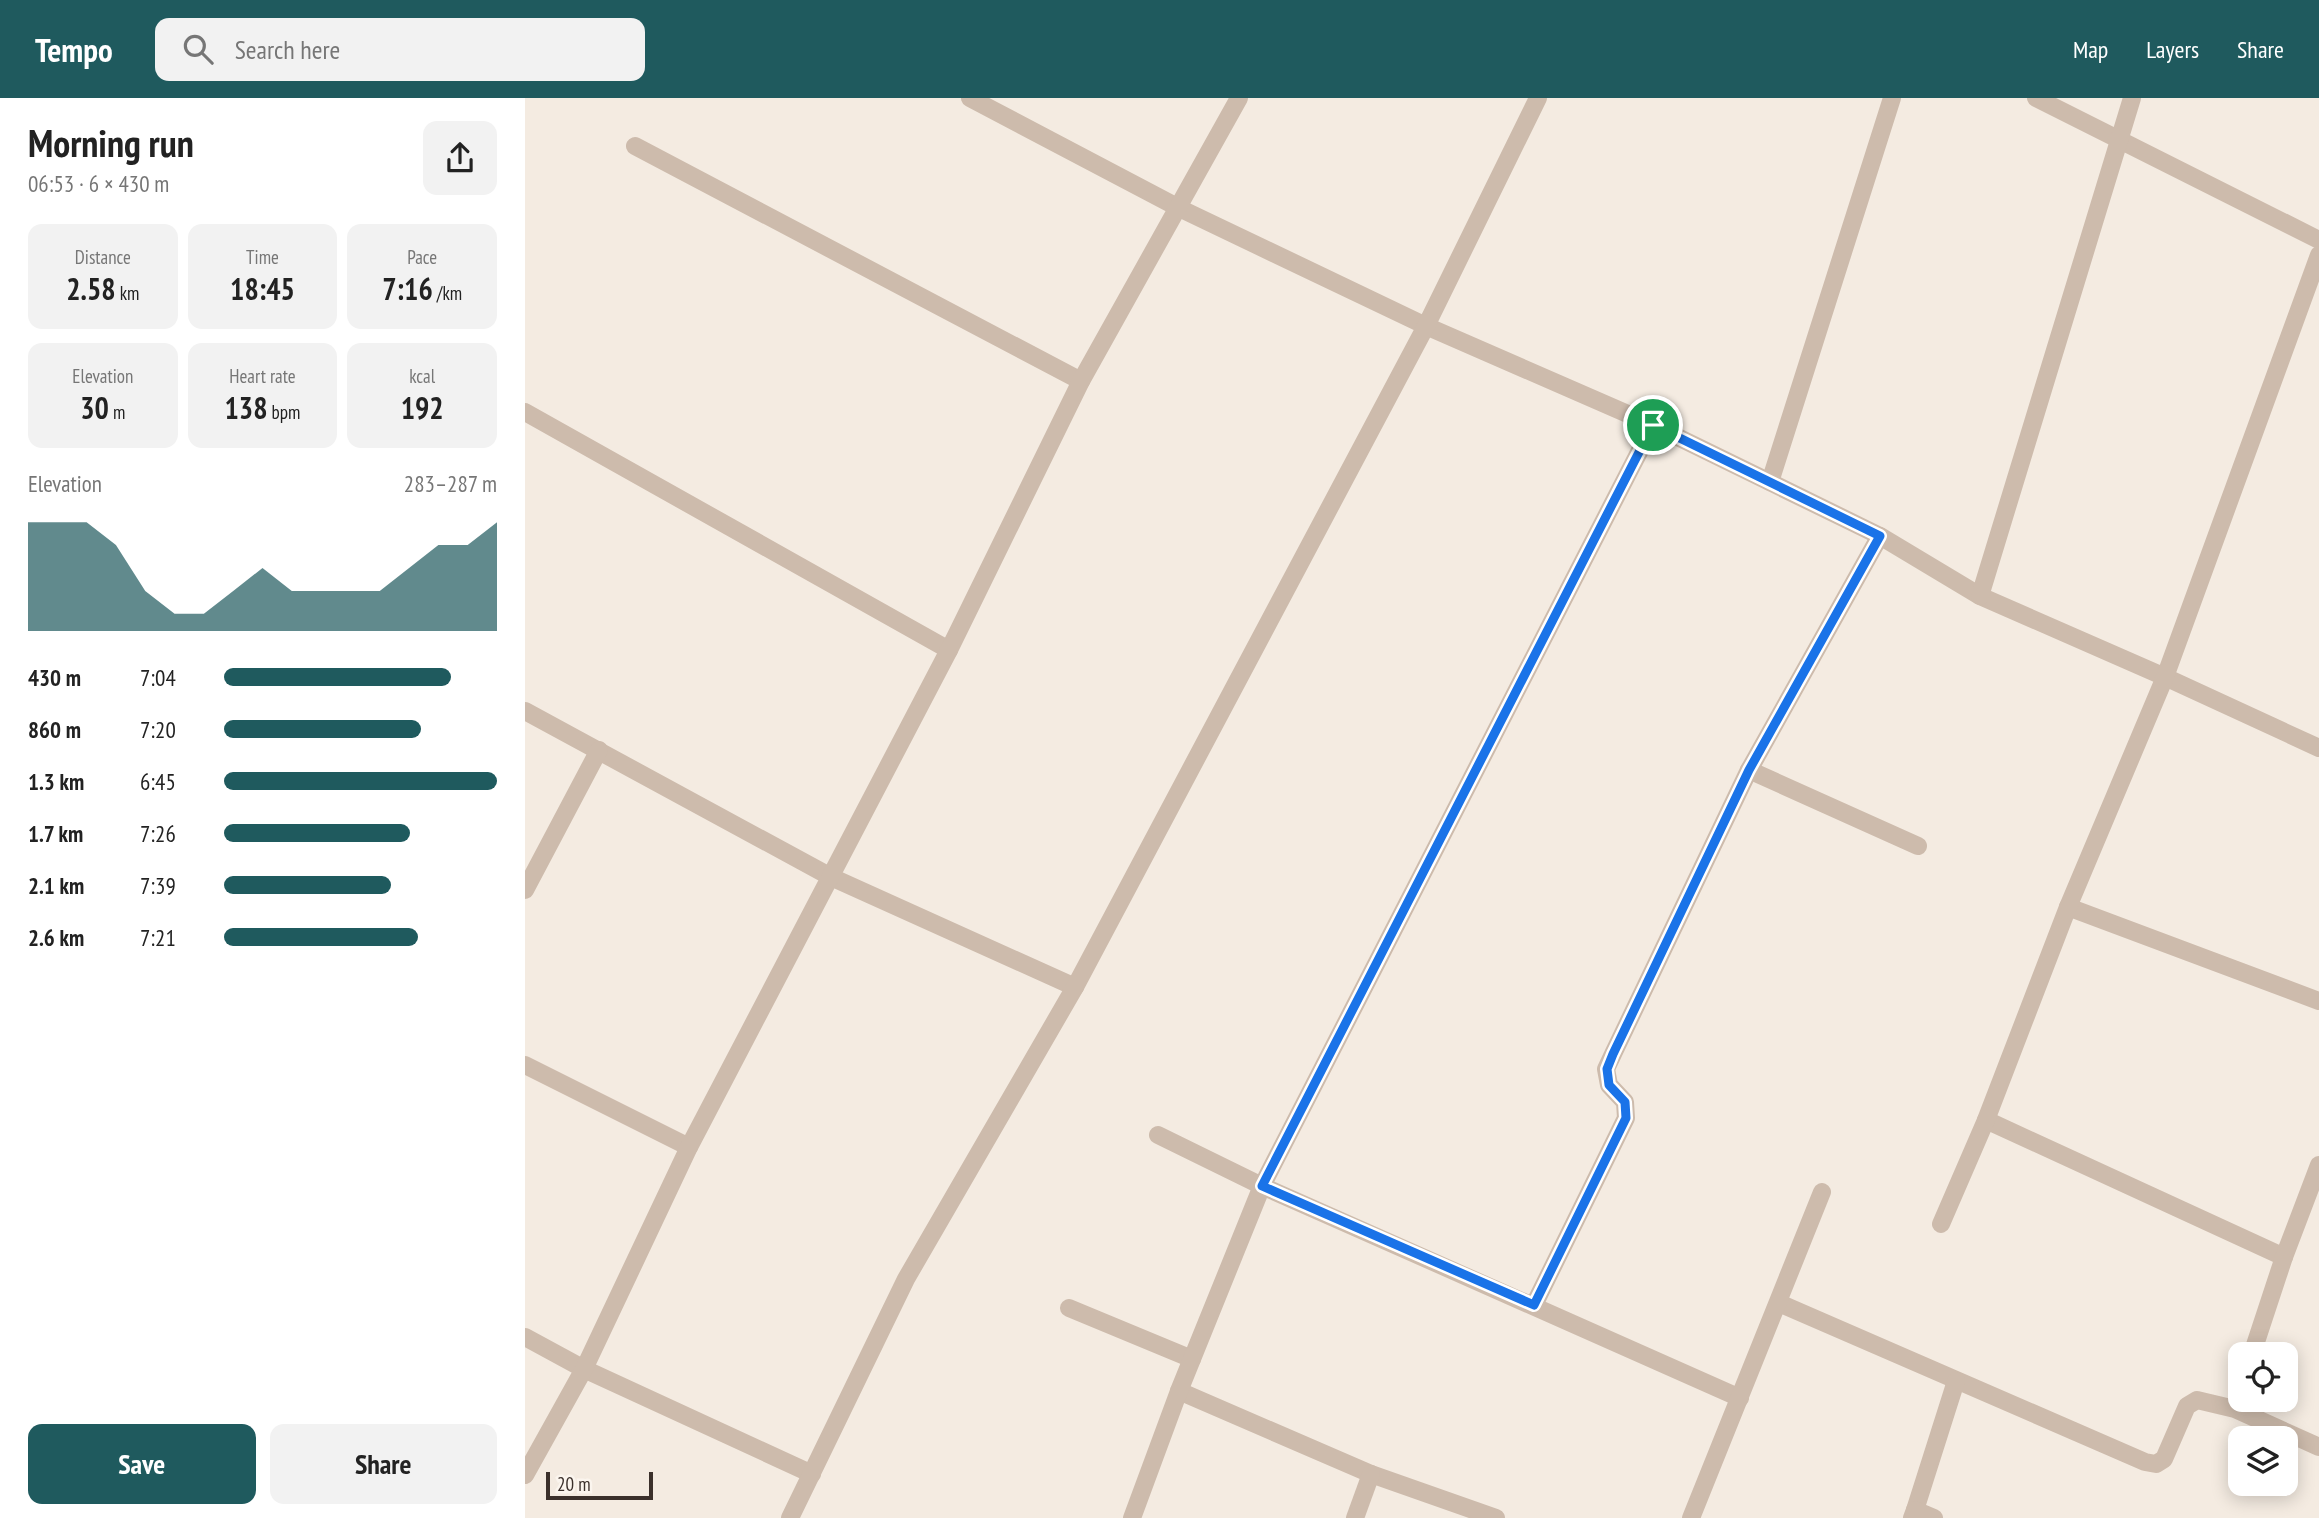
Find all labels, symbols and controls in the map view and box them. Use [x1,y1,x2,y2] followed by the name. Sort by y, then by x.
[155,18,645,81] search box
[35,28,113,71] text: Tempo
[179,30,217,68] icon: search
[235,33,340,66] text: Search here
[2073,34,2108,65] text: Map
[2146,34,2199,65] text: Layers
[2237,34,2284,65] text: Share
[28,118,194,167] text: Morning run
[423,121,497,195] button: share
[28,169,169,198] text: 06:53 · 6 × 430 m
[75,245,131,269] text: Distance
[246,245,279,269] text: Time
[407,245,437,269] text: Pace
[66,269,116,308] text: 2.58
[230,269,295,308] text: 18:45
[382,269,433,308] text: 7:16
[116,281,139,305] text: km
[433,281,462,305] text: /km
[72,364,133,388] text: Elevation
[229,364,296,388] text: Heart rate
[409,364,435,388] text: kcal
[80,388,109,427] text: 30
[225,388,268,427] text: 138
[401,388,444,427] text: 192
[1623,395,1683,455] pin
[109,400,125,424] text: m
[268,400,300,424] text: bpm
[1634,406,1672,444] icon: arrive
[28,469,102,498] text: Elevation
[404,469,497,498] text: 283–287 m
[28,663,81,692] text: 430 m
[140,663,176,692] text: 7:04
[28,715,81,744] text: 860 m
[140,715,176,744] text: 7:20
[28,767,84,796] text: 1.3 km
[140,767,176,796] text: 6:45
[28,819,83,848] text: 1.7 km
[140,819,176,848] text: 7:26
[28,871,84,900] text: 2.1 km
[140,871,176,900] text: 7:39
[28,923,84,952] text: 2.6 km
[140,923,176,952] text: 7:21
[2228,1342,2298,1496] map controls
[2228,1342,2298,1412] button: locate
[28,1424,256,1504] button: Save
[270,1424,497,1504] button: Share
[2228,1426,2298,1496] button: layers
[546,1469,653,1501] scale bar
[557,1472,591,1496] text: 20 m

